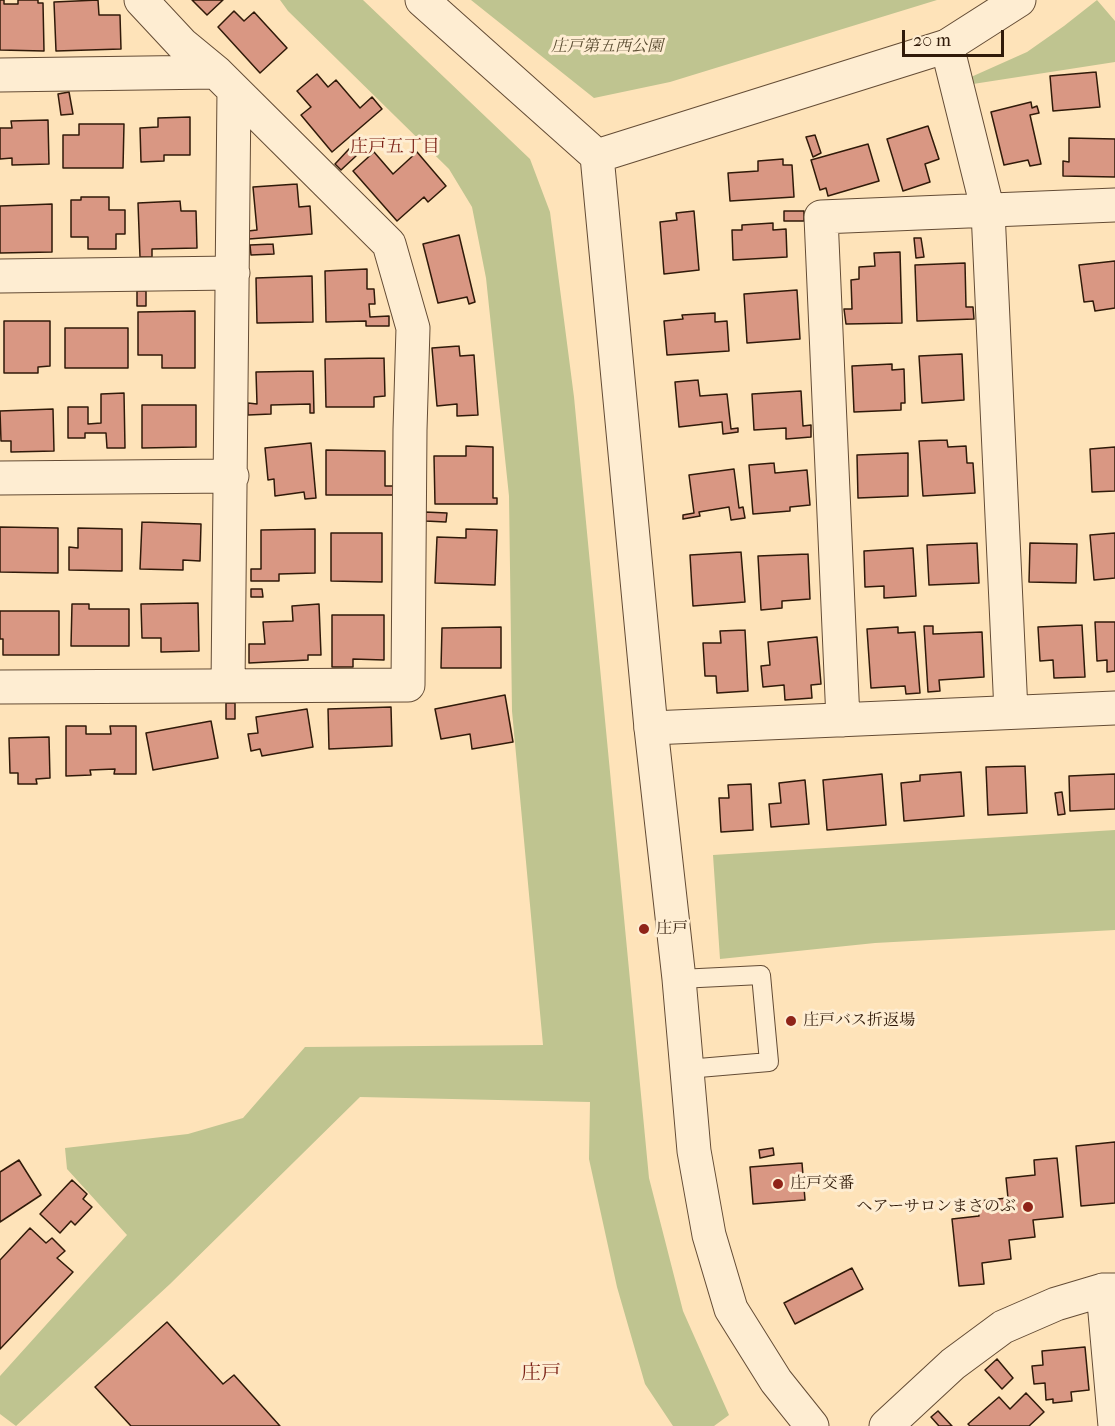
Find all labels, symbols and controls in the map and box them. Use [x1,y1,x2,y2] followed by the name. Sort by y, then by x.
[905,18,1007,56] scale bar
[913,30,951,51] text: 20 m
[551,37,663,57] park label: 庄戸第五西公園
[350,137,440,159] district label: 庄戸五丁目
[656,919,688,939] place label: 庄戸
[637,922,651,936] marker: 庄戸
[803,1011,915,1031] place label: 庄戸バス折返場
[784,1014,798,1028] marker: 庄戸バス折返場
[790,1174,854,1194] place label: 庄戸交番
[771,1177,785,1191] marker: 庄戸交番
[856,1197,1016,1217] place label: ヘアーサロンまさのぶ
[1021,1200,1035,1214] marker: ヘアーサロンまさのぶ
[521,1362,561,1386] district label: 庄戸

